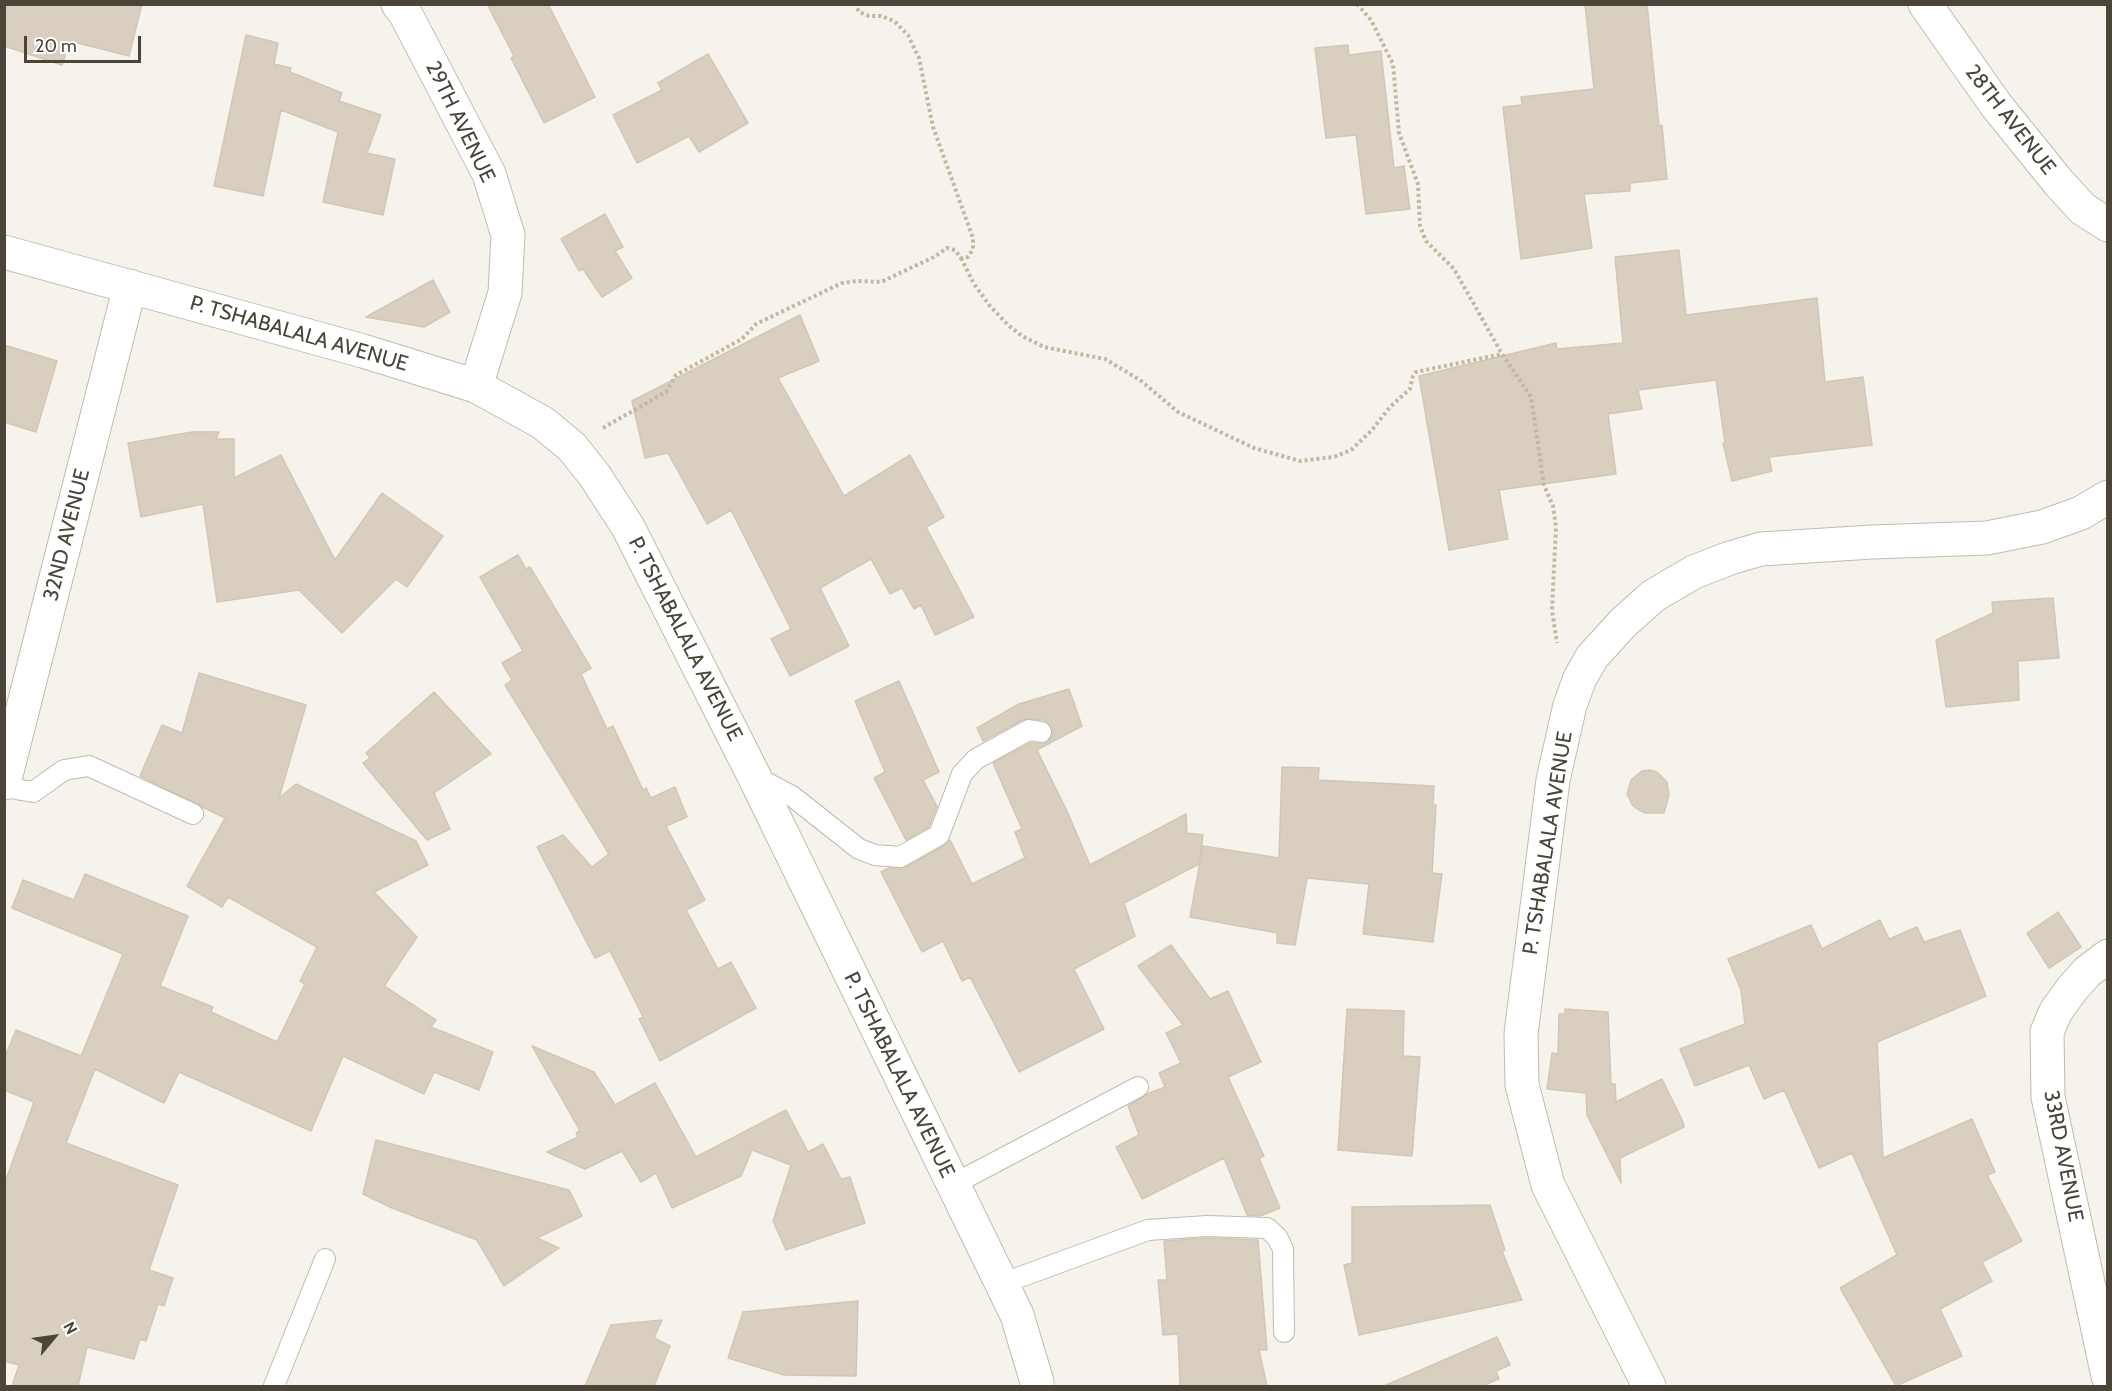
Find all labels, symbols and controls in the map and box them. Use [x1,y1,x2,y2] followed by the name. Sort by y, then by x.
[27,24,144,62] scale bar
[35,35,77,57] text: 20 m
[420,57,500,187] street label: 29TH AVENUE
[1959,60,2061,180] street label: 28TH AVENUE
[187,291,411,377] street label: P. TSHABALALA AVENUE
[38,466,96,604] street label: 32ND AVENUE
[623,533,747,745] street label: P. TSHABALALA AVENUE
[1518,730,1578,956] street label: P. TSHABALALA AVENUE
[838,968,960,1182] street label: P. TSHABALALA AVENUE
[2038,1088,2088,1224] street label: 33RD AVENUE
[24,1307,84,1367] north arrow
[59,1318,81,1338] text: N

